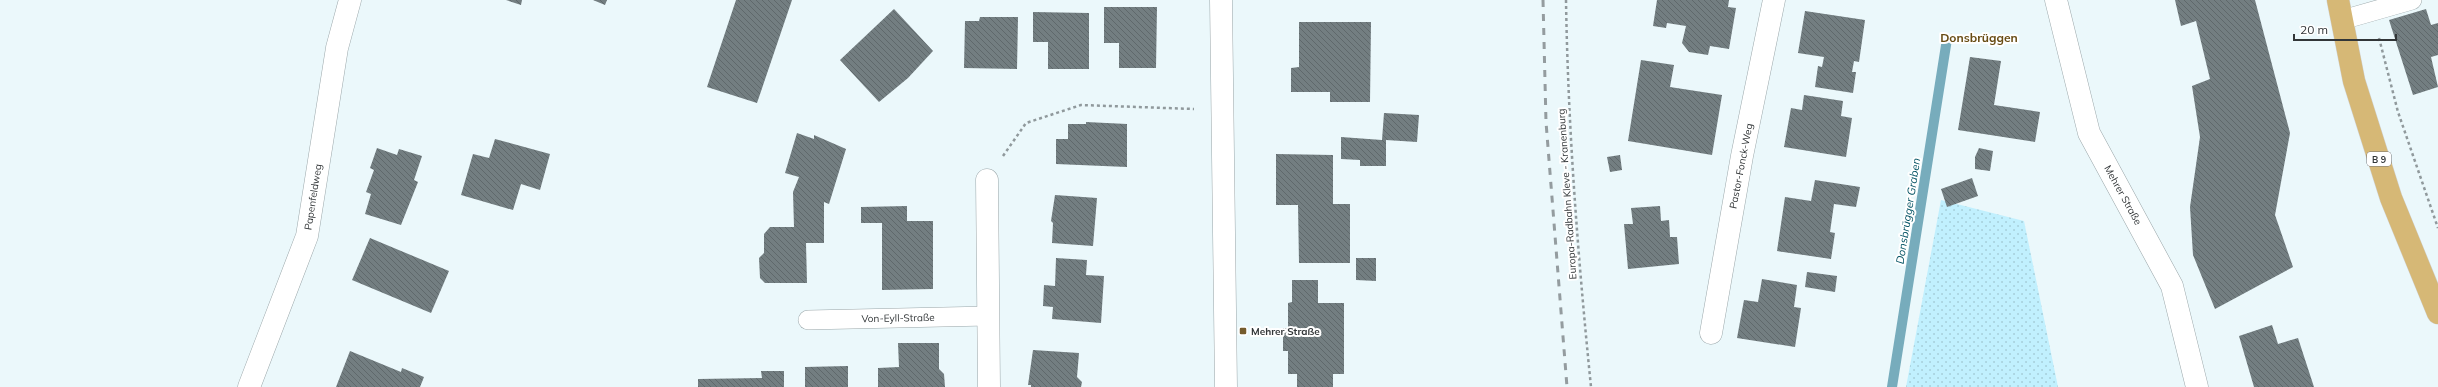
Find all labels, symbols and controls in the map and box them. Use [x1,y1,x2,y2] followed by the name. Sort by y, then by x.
[2294,16,2396,42] scale bar
[2300,22,2328,37] text: 20 m
[1940,30,2018,45] district label: Donsbrüggen
[1555,108,1579,280] street label: Europa-Radbahn Kleve - Kranenburg
[1726,122,1756,210] street label: Pastor-Fonck-Weg
[2367,152,2391,166] road number: B 9
[1893,157,1923,265] water label: Donsbrügger Graben
[301,163,325,231] street label: Papenfeldweg
[2101,163,2145,227] street label: Mehrer Straße
[861,311,935,325] street label: Von-Eyll-Straße
[1251,325,1320,338] place label: Mehrer Straße
[1238,326,1248,336] marker: Mehrer Straße

